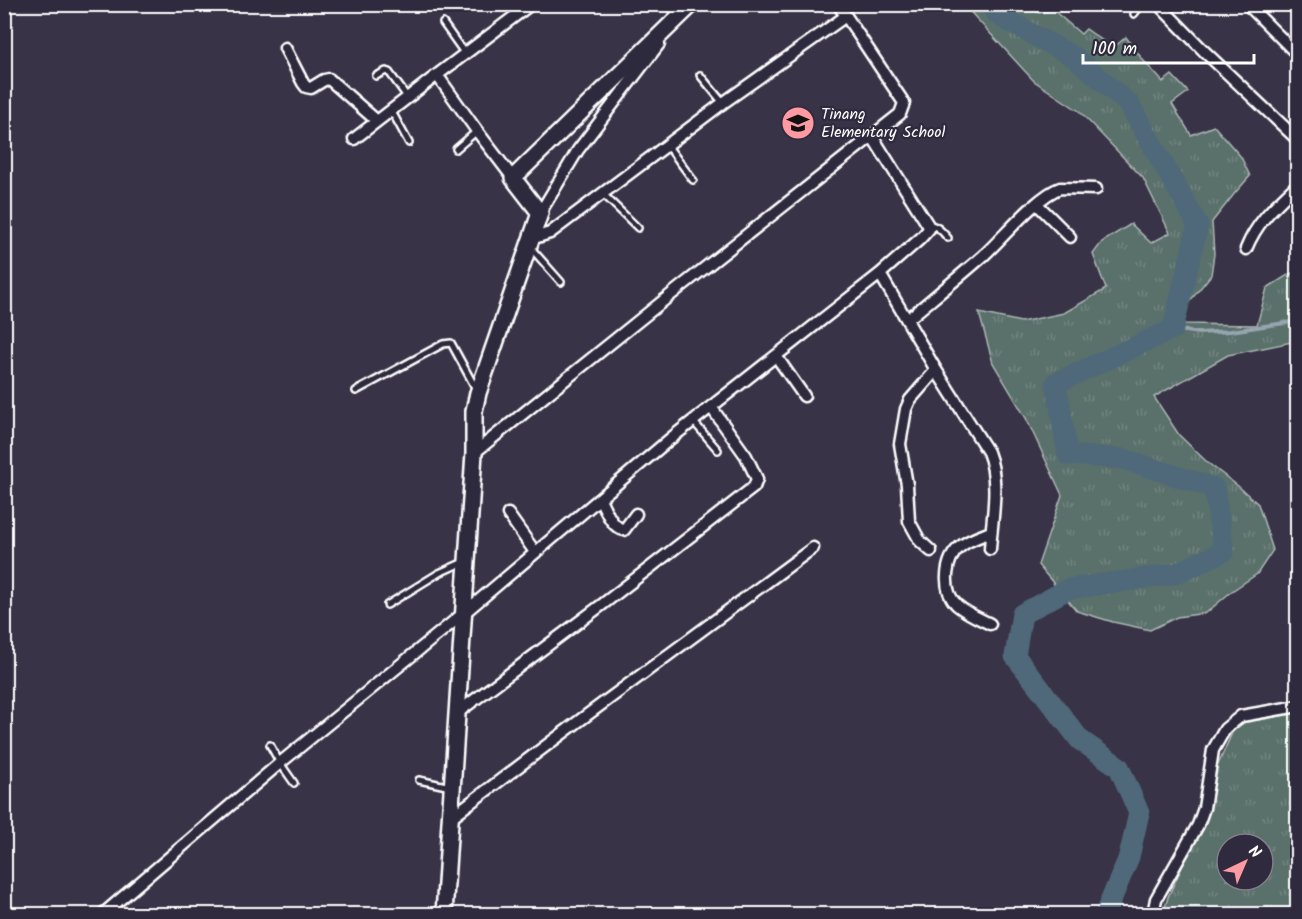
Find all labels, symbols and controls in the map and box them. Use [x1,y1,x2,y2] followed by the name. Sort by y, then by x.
[1083,27,1254,65] scale bar
[1092,35,1137,64] text: 100 m
[821,102,946,145] place label: Tinang Elementary School
[780,105,816,141] school or university icon: Tinang Elementary School
[1215,832,1275,892] north arrow
[1242,840,1267,865] text: N

